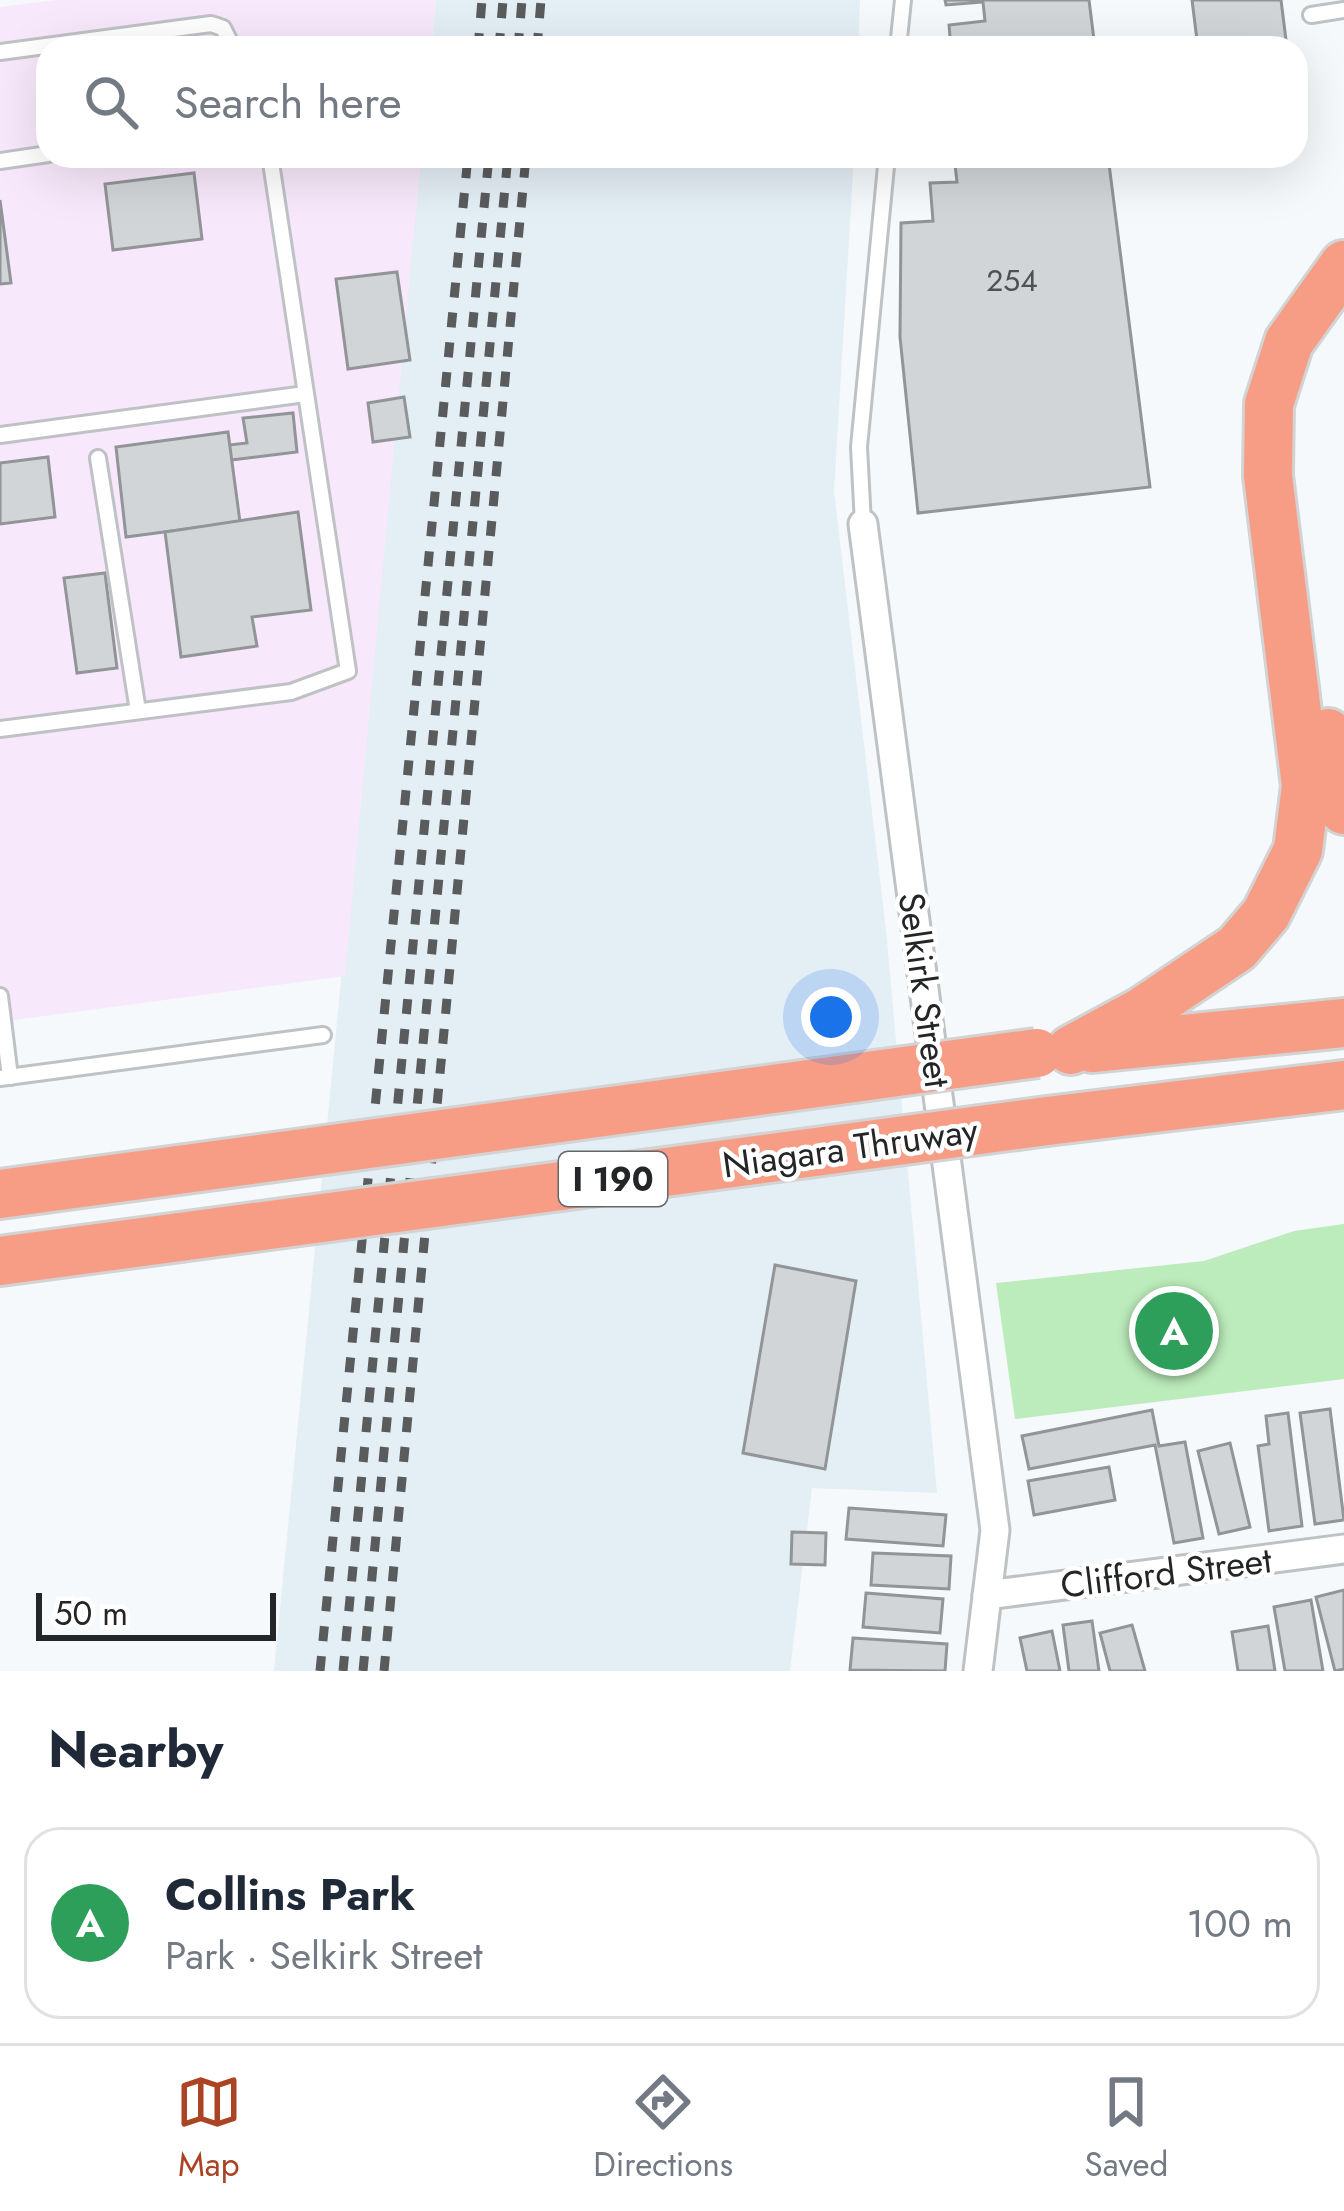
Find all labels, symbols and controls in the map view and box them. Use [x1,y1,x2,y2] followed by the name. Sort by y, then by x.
[36,36,1308,168] search box
[78,69,144,135] icon: search
[174,70,402,135] text: Search here
[986,259,1038,302] house number: 254
[886,889,964,1091] street label: Selkirk Street
[801,987,861,1047] your location
[719,1103,981,1191] street label: Niagara Thruway
[559,1152,667,1206] road number: I 190
[1135,1286,1213,1376] pin: A
[1058,1533,1275,1611] street label: Clifford Street
[36,1587,276,1640] scale bar
[54,1590,128,1637] text: 50 m
[48,1712,223,1786] text: Nearby
[165,1862,415,1927] text: Collins Park
[76,1895,104,1952] text: A
[1187,1895,1293,1952] text: 100 m
[165,1927,483,1984] text: Park · Selkirk Street
[176,2069,242,2188] tab: Map
[593,2069,733,2188] tab: Directions
[1085,2069,1168,2188] tab: Saved

